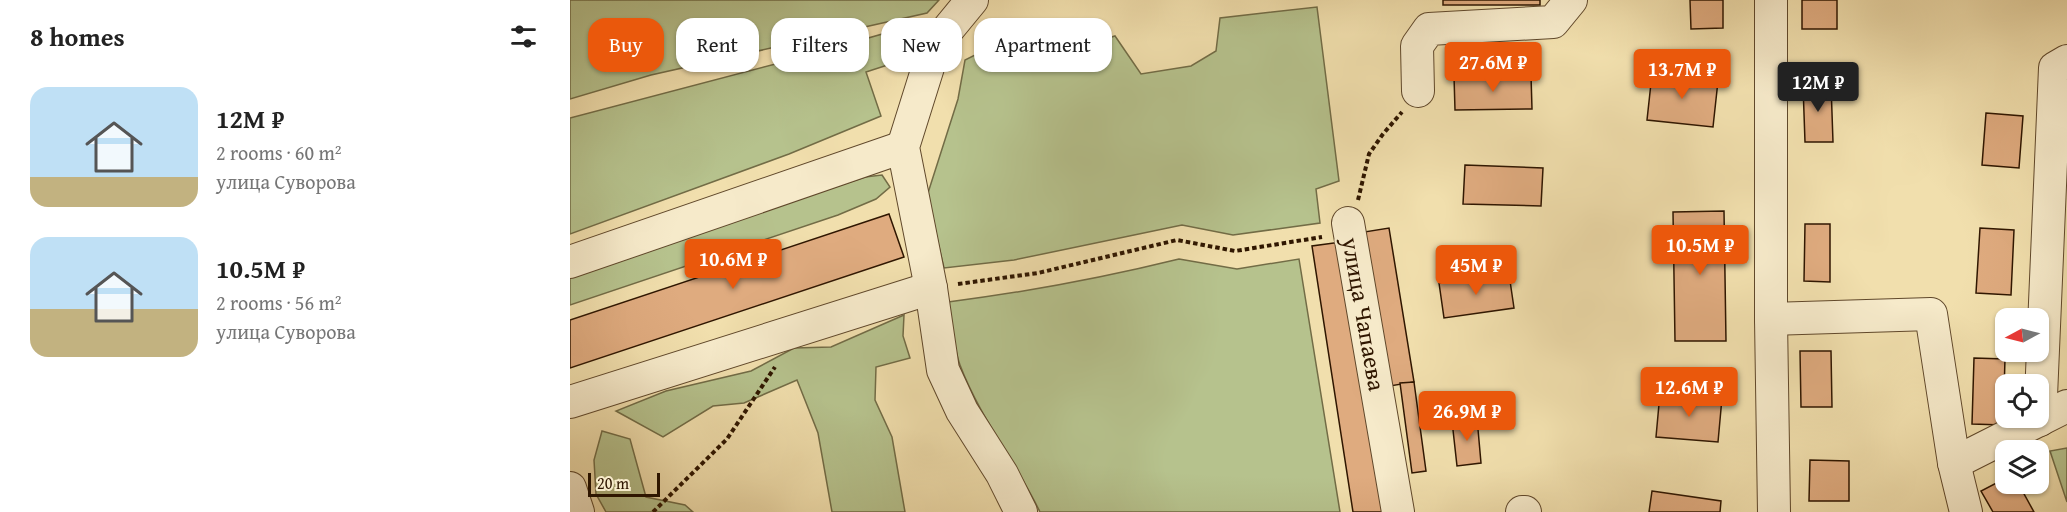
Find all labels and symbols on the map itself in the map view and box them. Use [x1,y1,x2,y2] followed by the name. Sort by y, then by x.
[1438,42,1548,93] pin: 27.6M ₽
[1627,49,1737,100] pin: 13.7M ₽
[1776,62,1860,113] pin: 12M ₽
[1645,225,1755,276] pin: 10.5M ₽
[1333,233,1395,394] street label: улица Чапаева
[678,239,788,290] pin: 10.6M ₽
[1434,245,1518,296] pin: 45M ₽
[1995,308,2049,362] north arrow
[1634,367,1744,418] pin: 12.6M ₽
[1412,391,1522,442] pin: 26.9M ₽
[588,470,660,498] scale bar

